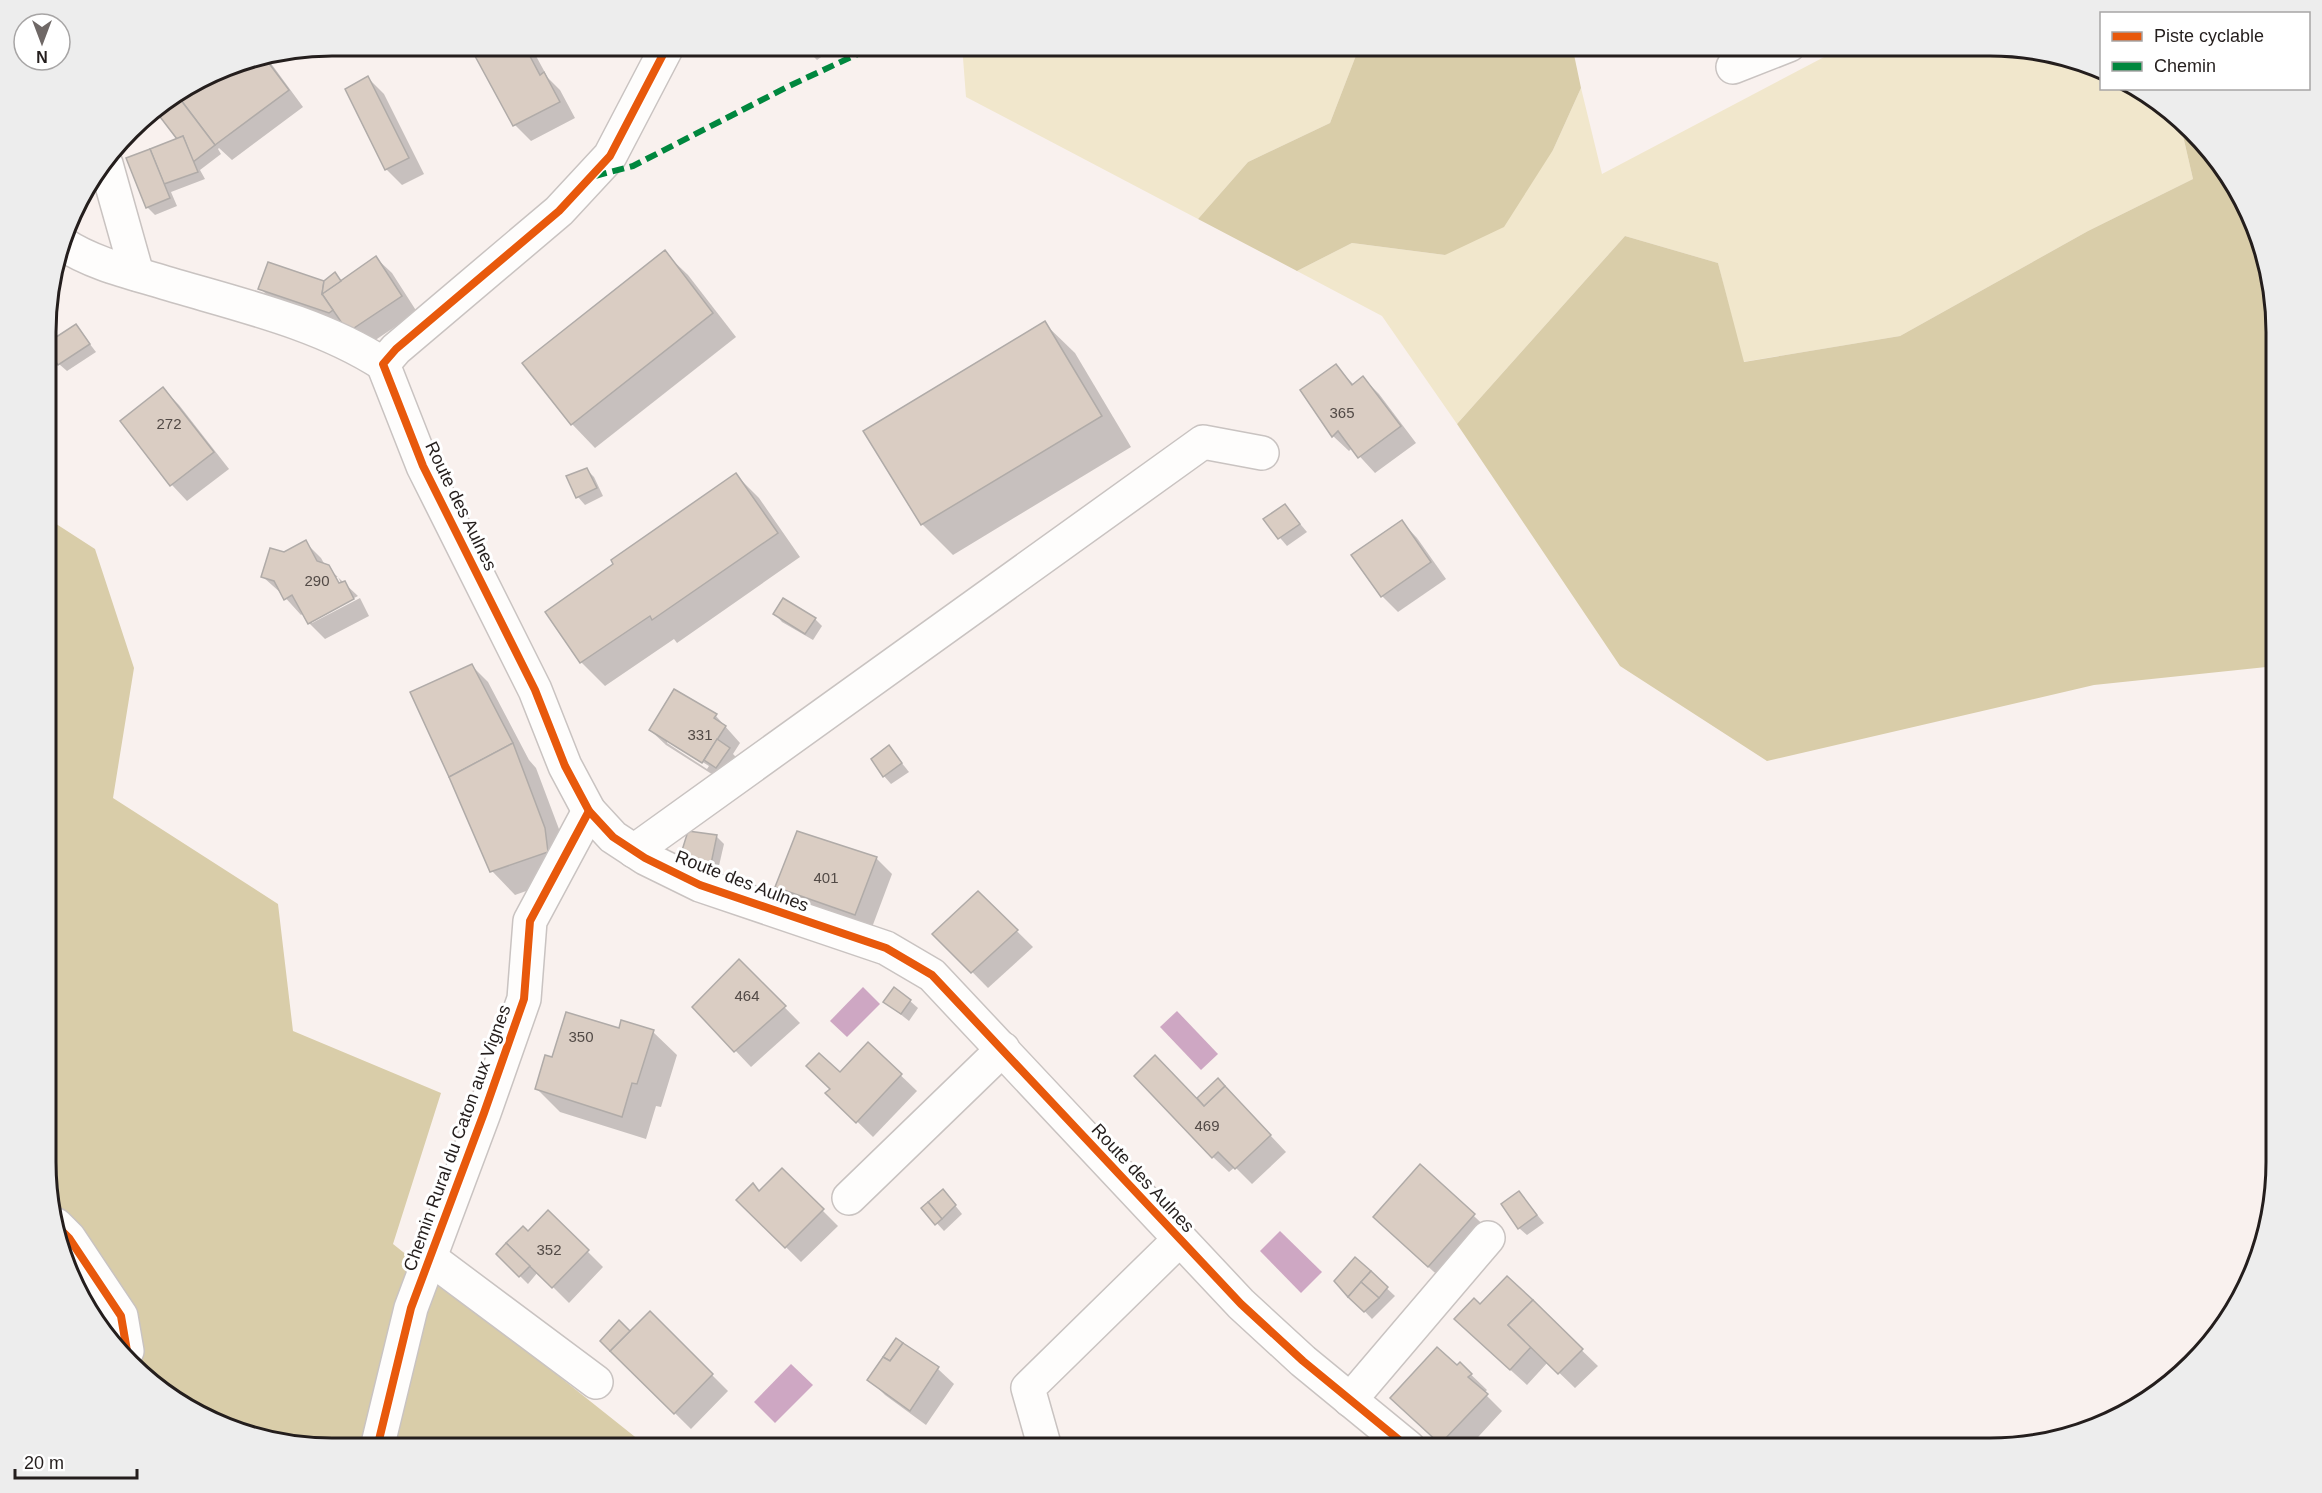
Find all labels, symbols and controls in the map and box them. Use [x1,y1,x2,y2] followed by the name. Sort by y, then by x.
[12,12,72,72] north arrow
[2100,12,2310,90] legend
[2154,26,2264,46] text: Piste cyclable
[36,48,48,65] text: N
[2154,56,2216,76] text: Chemin
[1329,404,1355,421] house number: 365
[156,415,182,432] house number: 272
[421,438,501,574] street label: Route des Aulnes
[304,572,330,589] house number: 290
[687,726,713,743] house number: 331
[673,846,811,916] street label: Route des Aulnes
[813,869,839,886] house number: 401
[734,987,760,1004] house number: 464
[399,1002,515,1274] street label: Chemin Rural du Caton aux Vignes
[568,1028,594,1045] house number: 350
[1194,1117,1220,1134] house number: 469
[1088,1120,1198,1236] street label: Route des Aulnes
[536,1241,562,1258] house number: 352
[15,1442,136,1480] scale bar
[24,1453,64,1473] text: 20 m

